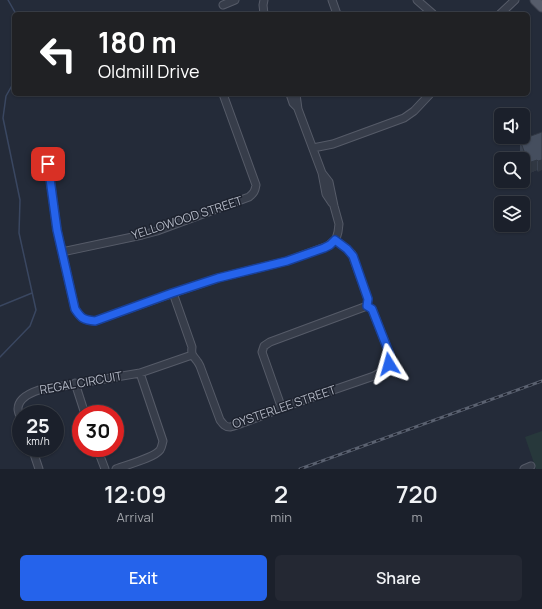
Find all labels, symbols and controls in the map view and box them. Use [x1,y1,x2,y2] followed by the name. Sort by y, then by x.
[98,23,177,61] text: 180 m
[32,28,84,80] icon: left
[98,59,199,83] text: Oldmill Drive
[494,108,530,232] map controls
[494,108,530,144] button: sound
[31,147,65,181] pin
[494,152,530,188] button: search
[37,153,59,175] icon: arrive
[129,191,245,243] street label: YELLOWOOD STREET
[494,196,530,232] button: layers
[368,343,410,385] position arrow
[38,367,124,398] street label: REGAL CIRCUIT
[230,381,339,432] street label: OYSTERLEE STREET
[72,405,124,457] speed limit sign: 30
[26,412,50,439] text: 25
[26,434,50,448] text: km/h
[104,477,166,510] text: 12:09
[274,477,288,510] text: 2
[396,477,438,510] text: 720
[117,508,154,526] text: Arrival
[270,508,292,526] text: min
[412,508,423,526] text: m
[20,555,267,601] button: Exit
[275,555,522,601] button: Share

